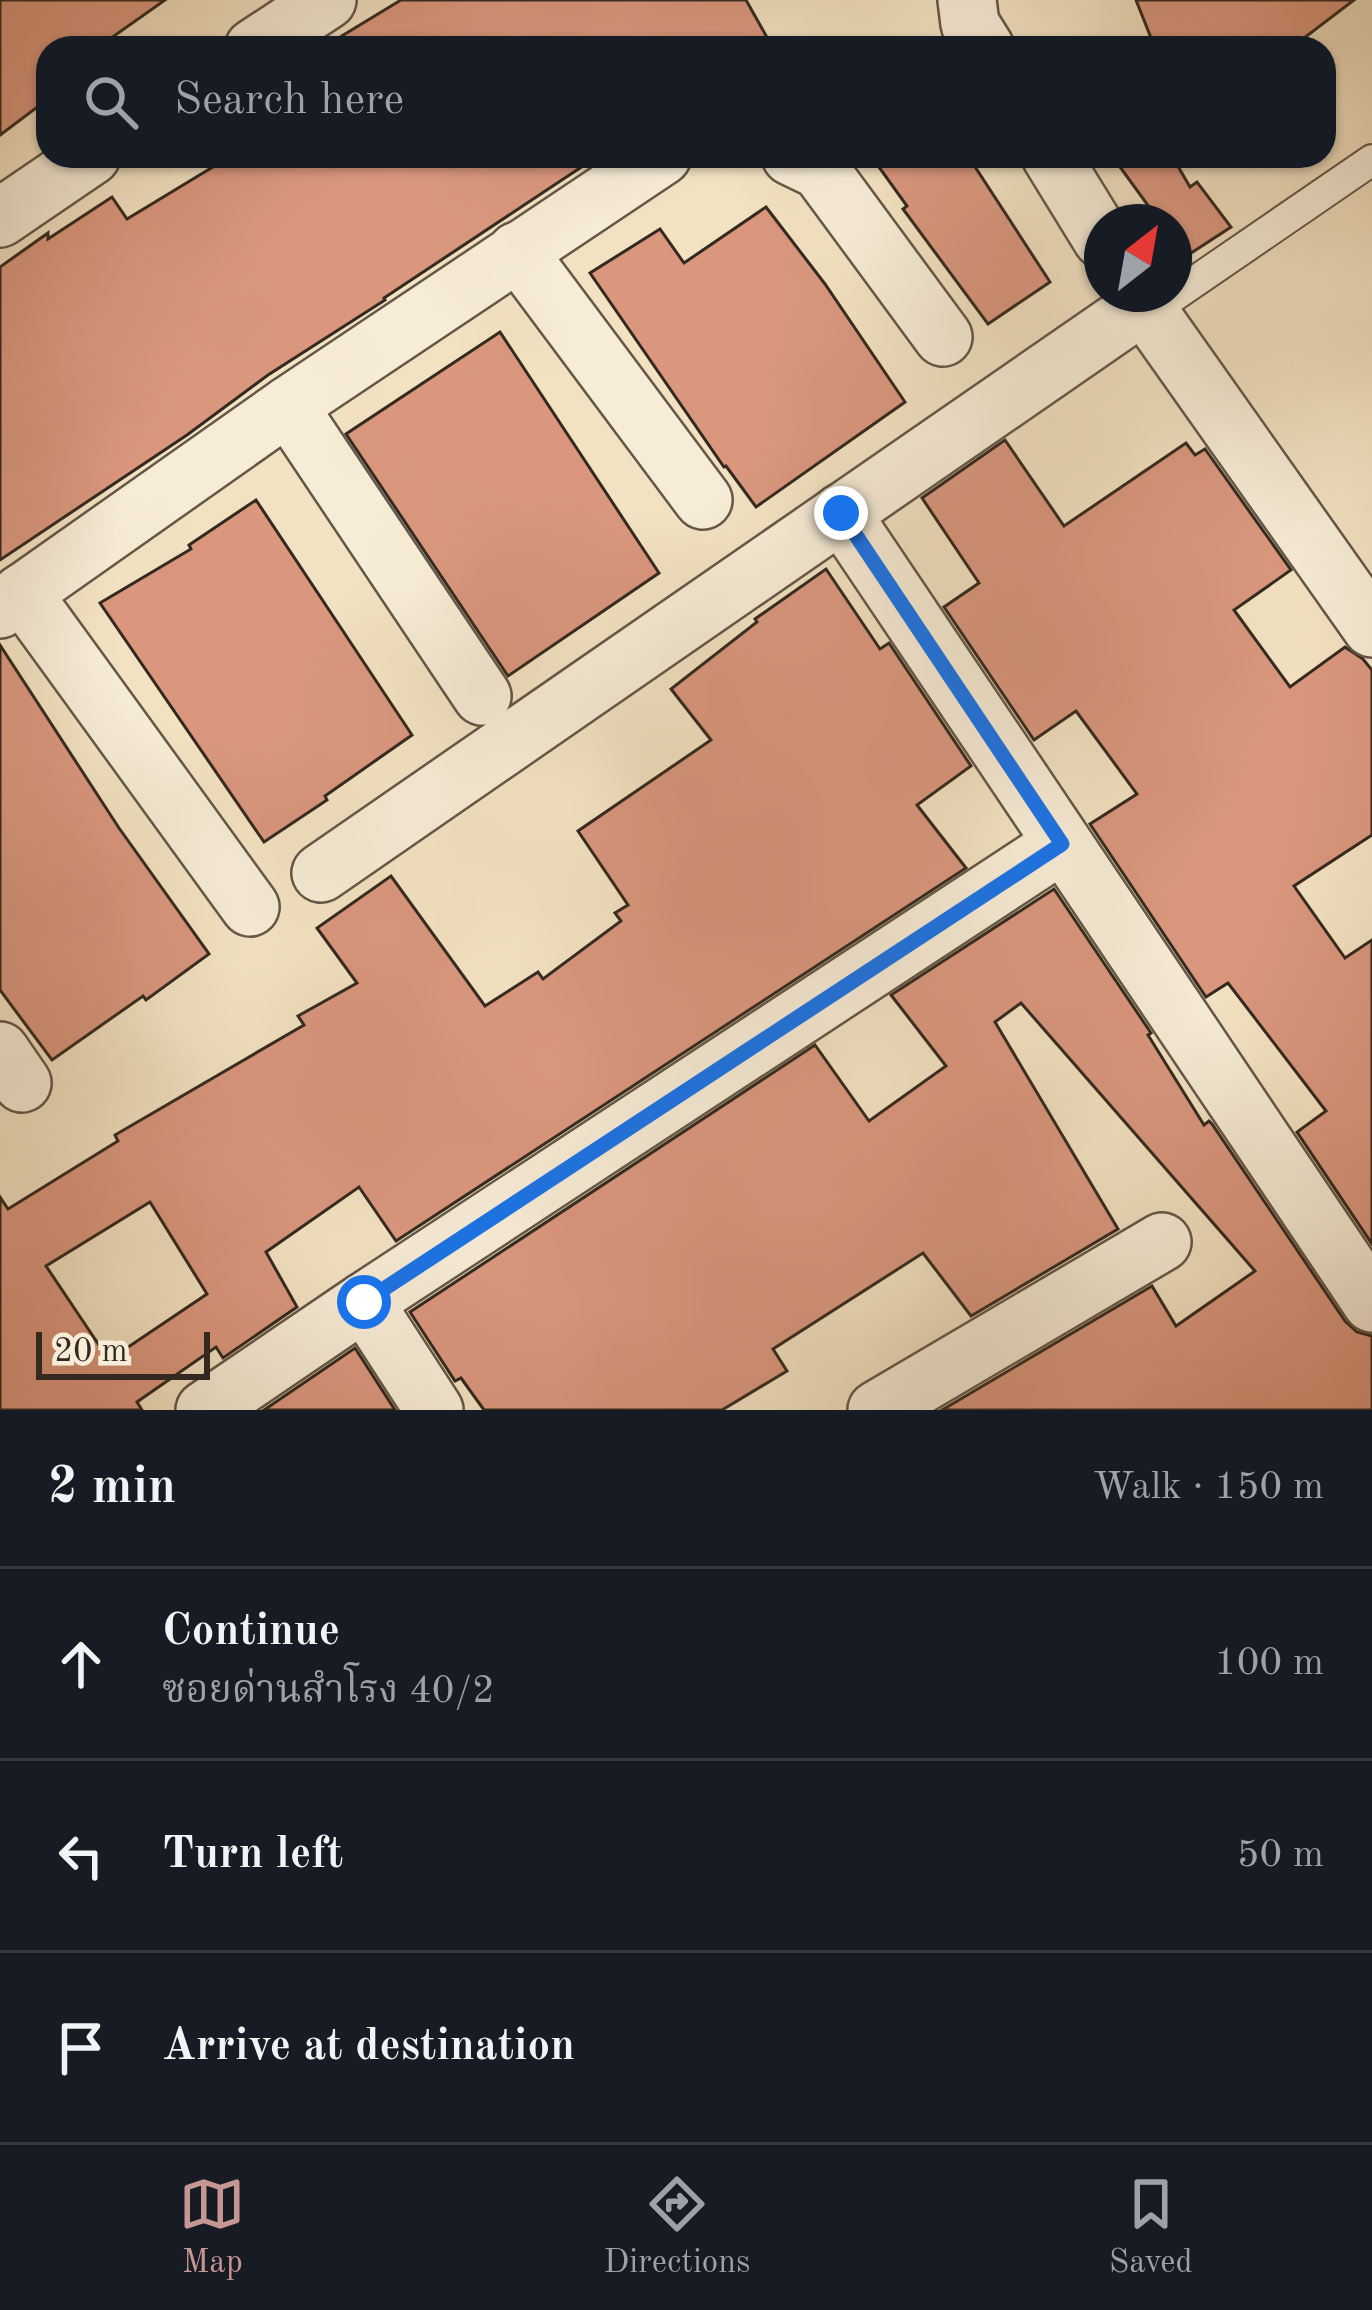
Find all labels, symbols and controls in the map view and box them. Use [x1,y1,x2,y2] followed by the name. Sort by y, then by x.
[36,36,1336,168] search box
[78,69,144,135] icon: search
[174,79,404,124] text: Search here
[1084,204,1192,312] north arrow
[814,486,868,540] route end
[337,1275,391,1329] route start
[36,1326,210,1379] scale bar
[54,1336,128,1369] text: 20 m
[48,1463,176,1514] text: 2 min
[1093,1468,1324,1507] text: Walk · 150 m
[162,1610,340,1655] text: Continue
[48,1631,114,1697] icon: ahead
[1214,1644,1324,1683] text: 100 m
[162,1672,495,1711] text: ซอยด่านสำโรง 40/2
[48,1823,114,1889] icon: left
[162,1833,343,1878] text: Turn left
[1237,1836,1324,1875] text: 50 m
[48,2015,114,2081] icon: arrive
[162,2025,575,2070] text: Arrive at destination
[179,2171,245,2284] tab: Map
[604,2171,750,2284] tab: Directions
[1109,2171,1193,2284] tab: Saved

